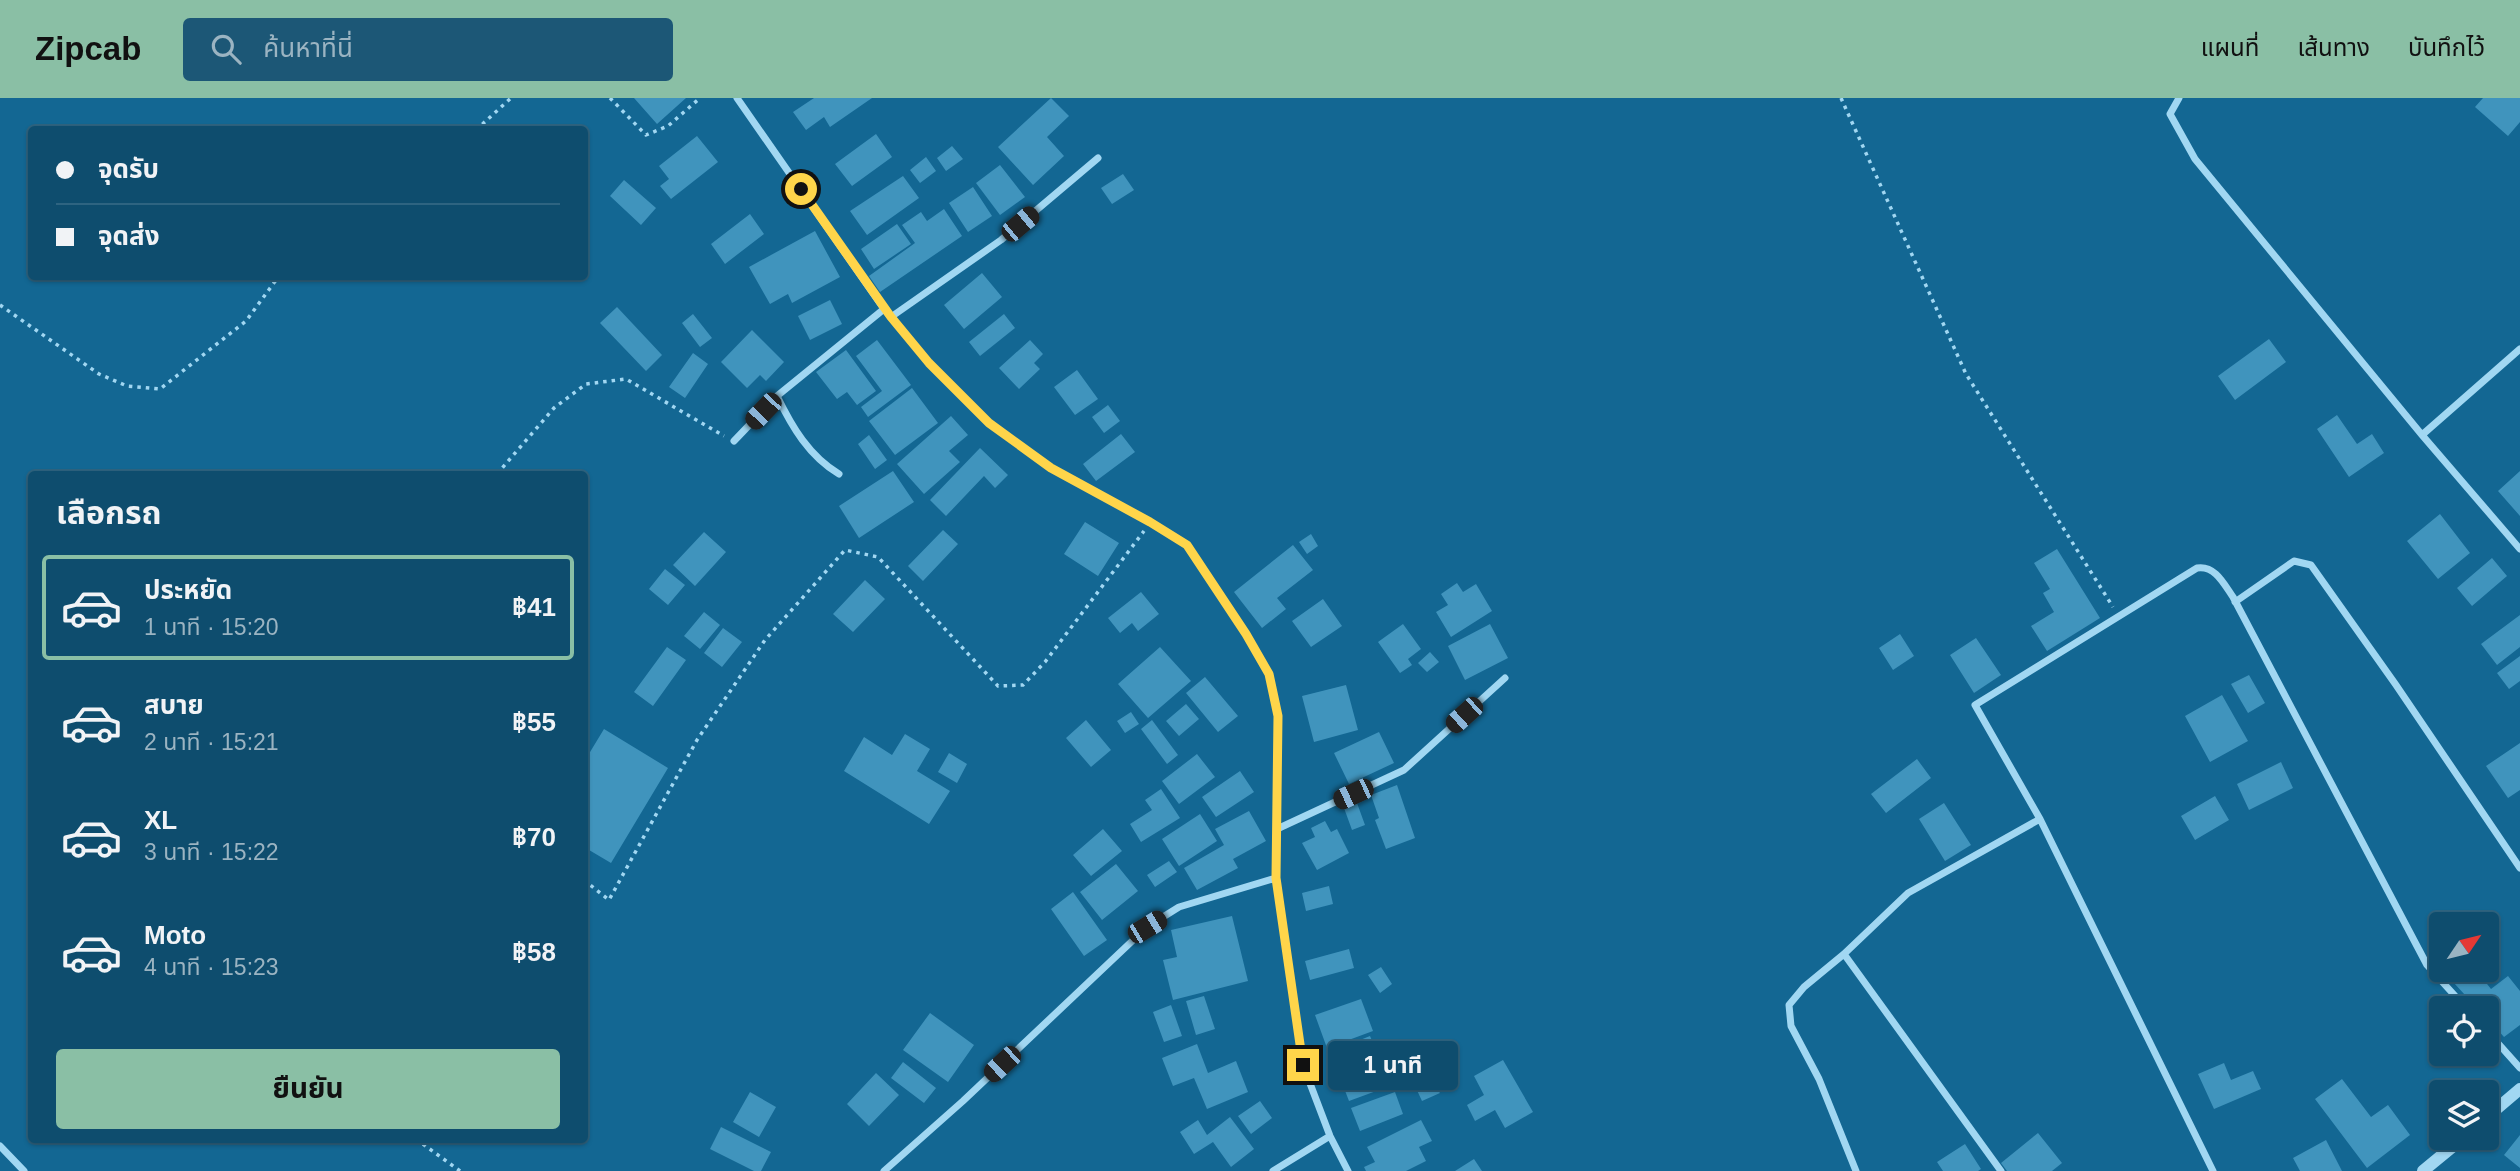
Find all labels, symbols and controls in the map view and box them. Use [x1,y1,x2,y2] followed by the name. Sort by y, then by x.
[183,18,673,81] search box
[35,30,141,67] text: Zipcab
[207,30,245,68] icon: search
[263,33,353,63] text: ค้นหาที่นี่
[2201,34,2259,61] text: แผนที่
[2297,34,2370,61] text: เส้นทาง
[2408,34,2485,61] text: บันทึกไว้
[98,154,159,184] text: จุดรับ
[785,173,817,205] route start
[998,202,1043,246] car
[98,221,160,251] text: จุดส่ง
[741,389,786,433] car
[56,495,161,531] text: เลือกรถ
[144,575,232,605] text: ประหยัด
[60,576,123,639] icon: car
[512,592,556,622] text: ฿41
[144,614,279,640] text: 1 นาที · 15:20
[144,690,204,720] text: สบาย
[60,691,123,754] icon: car
[1442,693,1487,737] car
[512,707,556,737] text: ฿55
[144,729,279,755] text: 2 นาที · 15:21
[1330,776,1377,812] car
[144,805,177,835] text: XL
[60,806,123,869] icon: car
[512,822,556,852] text: ฿70
[144,839,279,865] text: 3 นาที · 15:22
[1124,907,1171,947] car
[2429,912,2499,982] north arrow
[2429,912,2499,1150] map controls
[144,920,206,950] text: Moto
[60,921,123,984] icon: car
[512,937,556,967] text: ฿58
[144,954,279,980] text: 4 นาที · 15:23
[2429,996,2499,1066] button: locate
[1328,1040,1457,1090] callout: 1 นาที
[980,1042,1025,1086] car
[56,1049,560,1129] button: ยืนยัน
[1287,1049,1319,1081] route end
[1364,1052,1422,1078] text: 1 นาที
[2429,1080,2499,1150] button: layers

